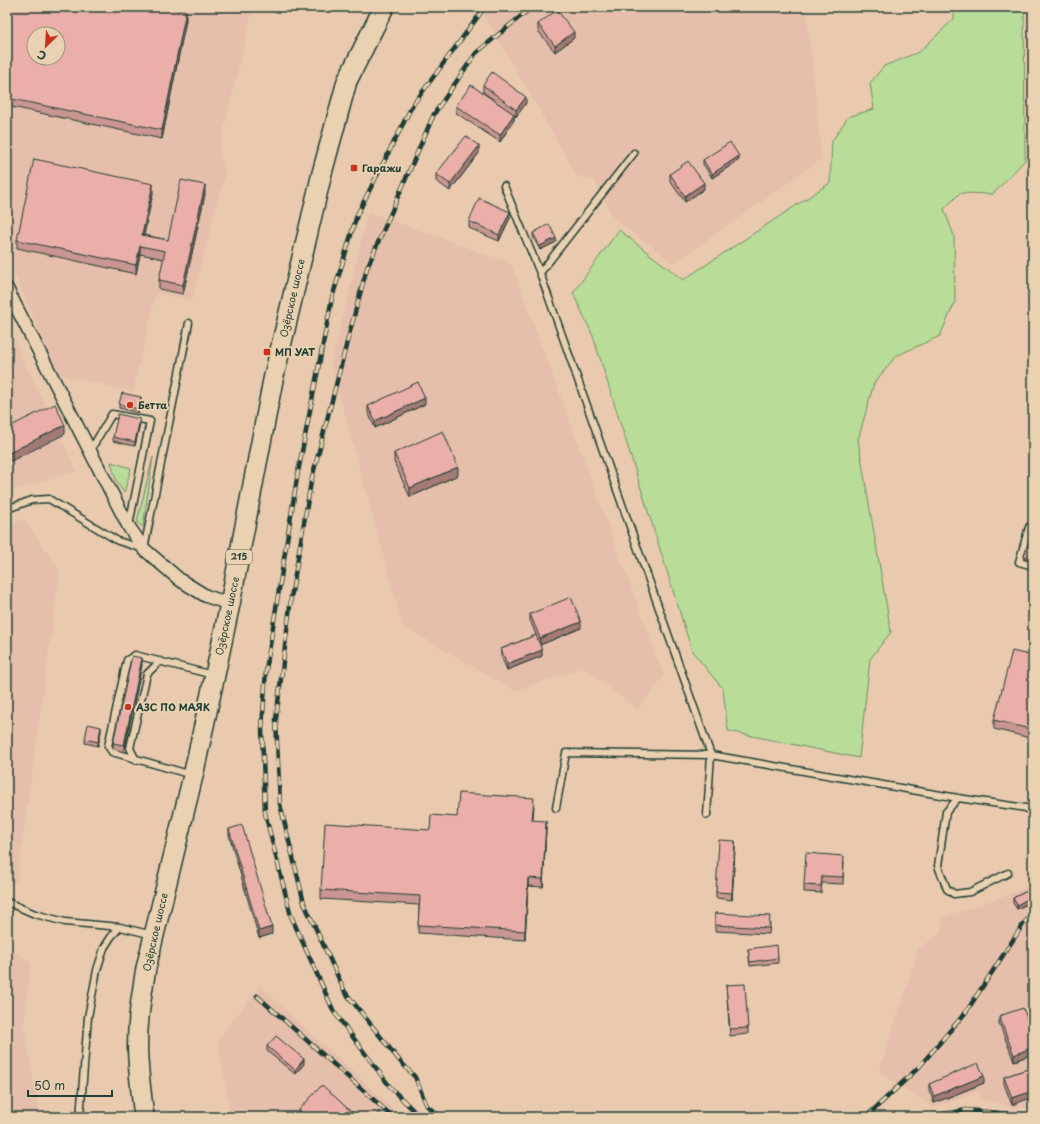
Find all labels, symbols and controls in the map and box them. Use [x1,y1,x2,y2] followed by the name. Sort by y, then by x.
[26,26,66,66] north arrow
[34,46,49,65] text: С
[362,160,402,175] place label: Гаражи
[349,163,359,173] marker: Гаражи
[275,257,308,339] street label: Озёрское шоссе
[275,344,315,359] place label: МП УАТ
[262,347,272,357] marker: МП УАТ
[138,397,167,412] place label: Бетта
[125,400,135,410] marker: Бетта
[226,550,252,564] road number: 215
[211,575,242,657] street label: Озёрское шоссе
[135,699,210,714] place label: АЗС ПО МАЯК
[123,702,133,712] marker: АЗС ПО МАЯК
[138,891,171,973] street label: Озёрское шоссе
[28,1072,112,1098] scale bar
[34,1076,65,1094] text: 50 m

